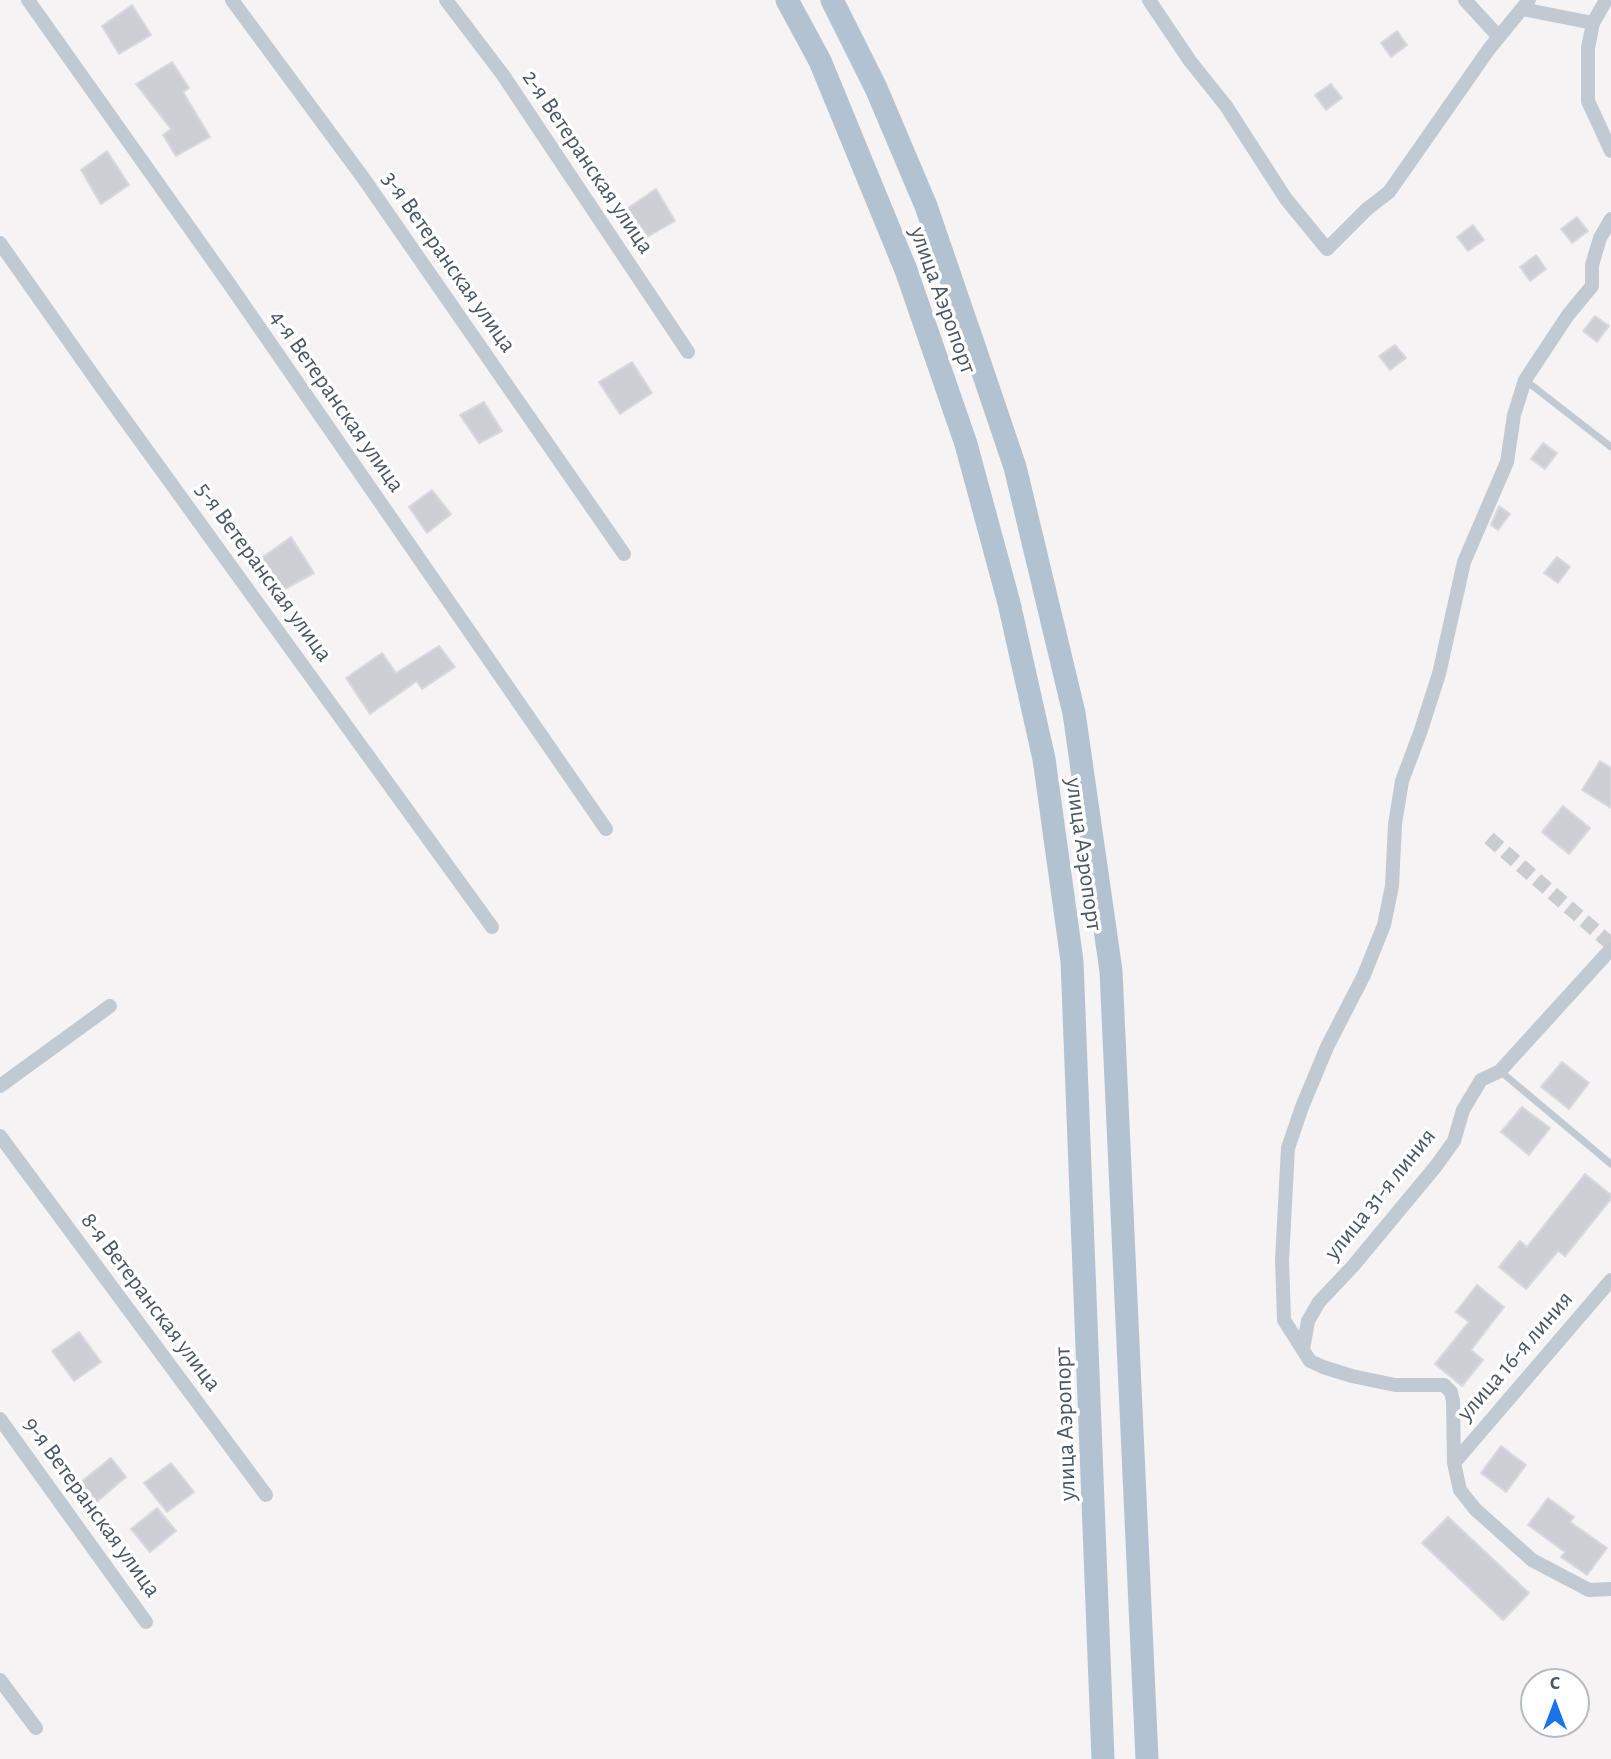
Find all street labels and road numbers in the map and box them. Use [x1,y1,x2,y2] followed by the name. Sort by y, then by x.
[516,65,660,259] street label: 2-я Ветеранская улица
[376,166,522,358] street label: 3-я Ветеранская улица
[903,223,983,377] street label: улица Аэропорт
[263,304,411,498] street label: 4-я Ветеранская улица
[189,477,339,667] street label: 5-я Ветеранская улица
[1059,776,1109,932] street label: улица Аэропорт
[1318,1122,1442,1266] street label: улица 31-я линия
[74,1207,228,1397] street label: 8-я Ветеранская улица
[1451,1285,1579,1427] street label: улица 16-я линия
[1048,1347,1082,1501] street label: улица Аэропорт
[17,1411,167,1603] street label: 9-я Ветеранская улица

